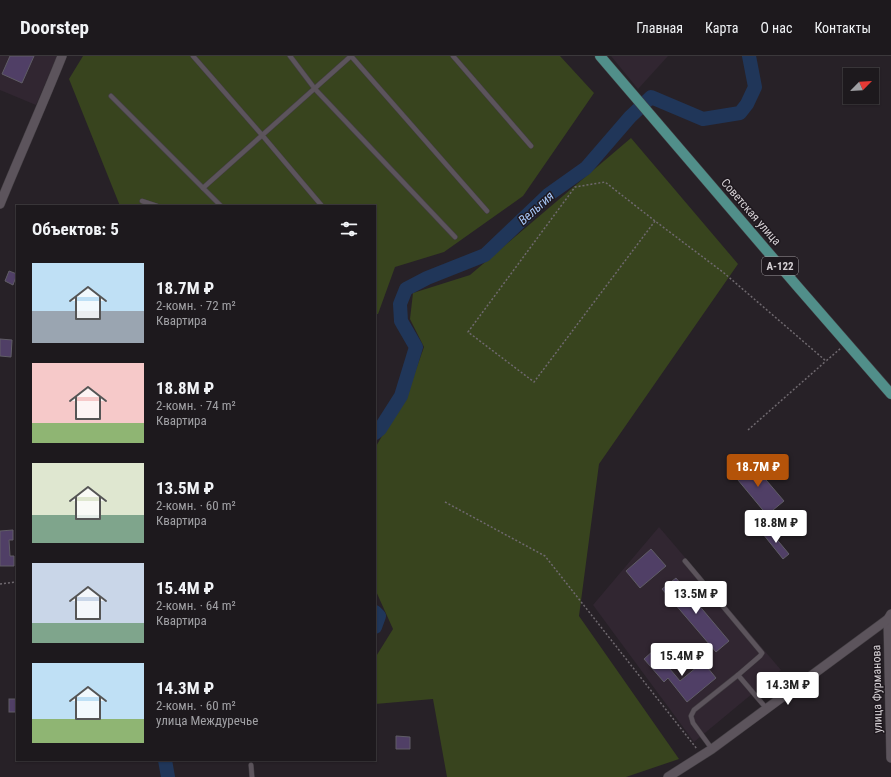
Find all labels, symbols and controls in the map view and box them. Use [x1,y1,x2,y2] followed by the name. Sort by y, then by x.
[20,16,89,39] text: Doorstep
[636,20,683,36] text: Главная
[705,20,738,36] text: Карта
[760,20,792,36] text: О нас
[814,20,871,36] text: Контакты
[843,68,879,104] north arrow
[843,68,879,104] map controls
[718,176,784,248] street label: Советская улица
[515,188,557,228] water label: Вельгия
[338,218,360,240] icon: filters
[32,219,119,239] text: Объектов: 5
[762,257,798,275] road number: А-122
[156,278,214,298] text: 18.7M ₽
[64,279,112,327] icon: home
[156,298,236,313] text: 2-комн. · 72 m²
[156,313,207,328] text: Квартира
[156,378,214,398] text: 18.8M ₽
[64,379,112,427] icon: home
[156,398,236,413] text: 2-комн. · 74 m²
[156,413,207,428] text: Квартира
[721,454,795,488] pin: 18.7M ₽
[736,459,780,474] text: 18.7M ₽
[156,478,214,498] text: 13.5M ₽
[64,479,112,527] icon: home
[156,498,236,513] text: 2-комн. · 60 m²
[739,510,813,544] pin: 18.8M ₽
[156,513,207,528] text: Квартира
[754,515,798,530] text: 18.8M ₽
[156,578,214,598] text: 15.4M ₽
[64,579,112,627] icon: home
[659,581,733,615] pin: 13.5M ₽
[674,586,718,601] text: 13.5M ₽
[156,598,236,613] text: 2-комн. · 64 m²
[156,613,207,628] text: Квартира
[645,643,719,677] pin: 15.4M ₽
[869,645,885,733] street label: улица Фурманова
[660,648,704,663] text: 15.4M ₽
[751,672,825,706] pin: 14.3M ₽
[766,677,810,692] text: 14.3M ₽
[156,678,214,698] text: 14.3M ₽
[64,679,112,727] icon: home
[156,698,236,713] text: 2-комн. · 60 m²
[156,713,258,728] text: улица Междуречье

